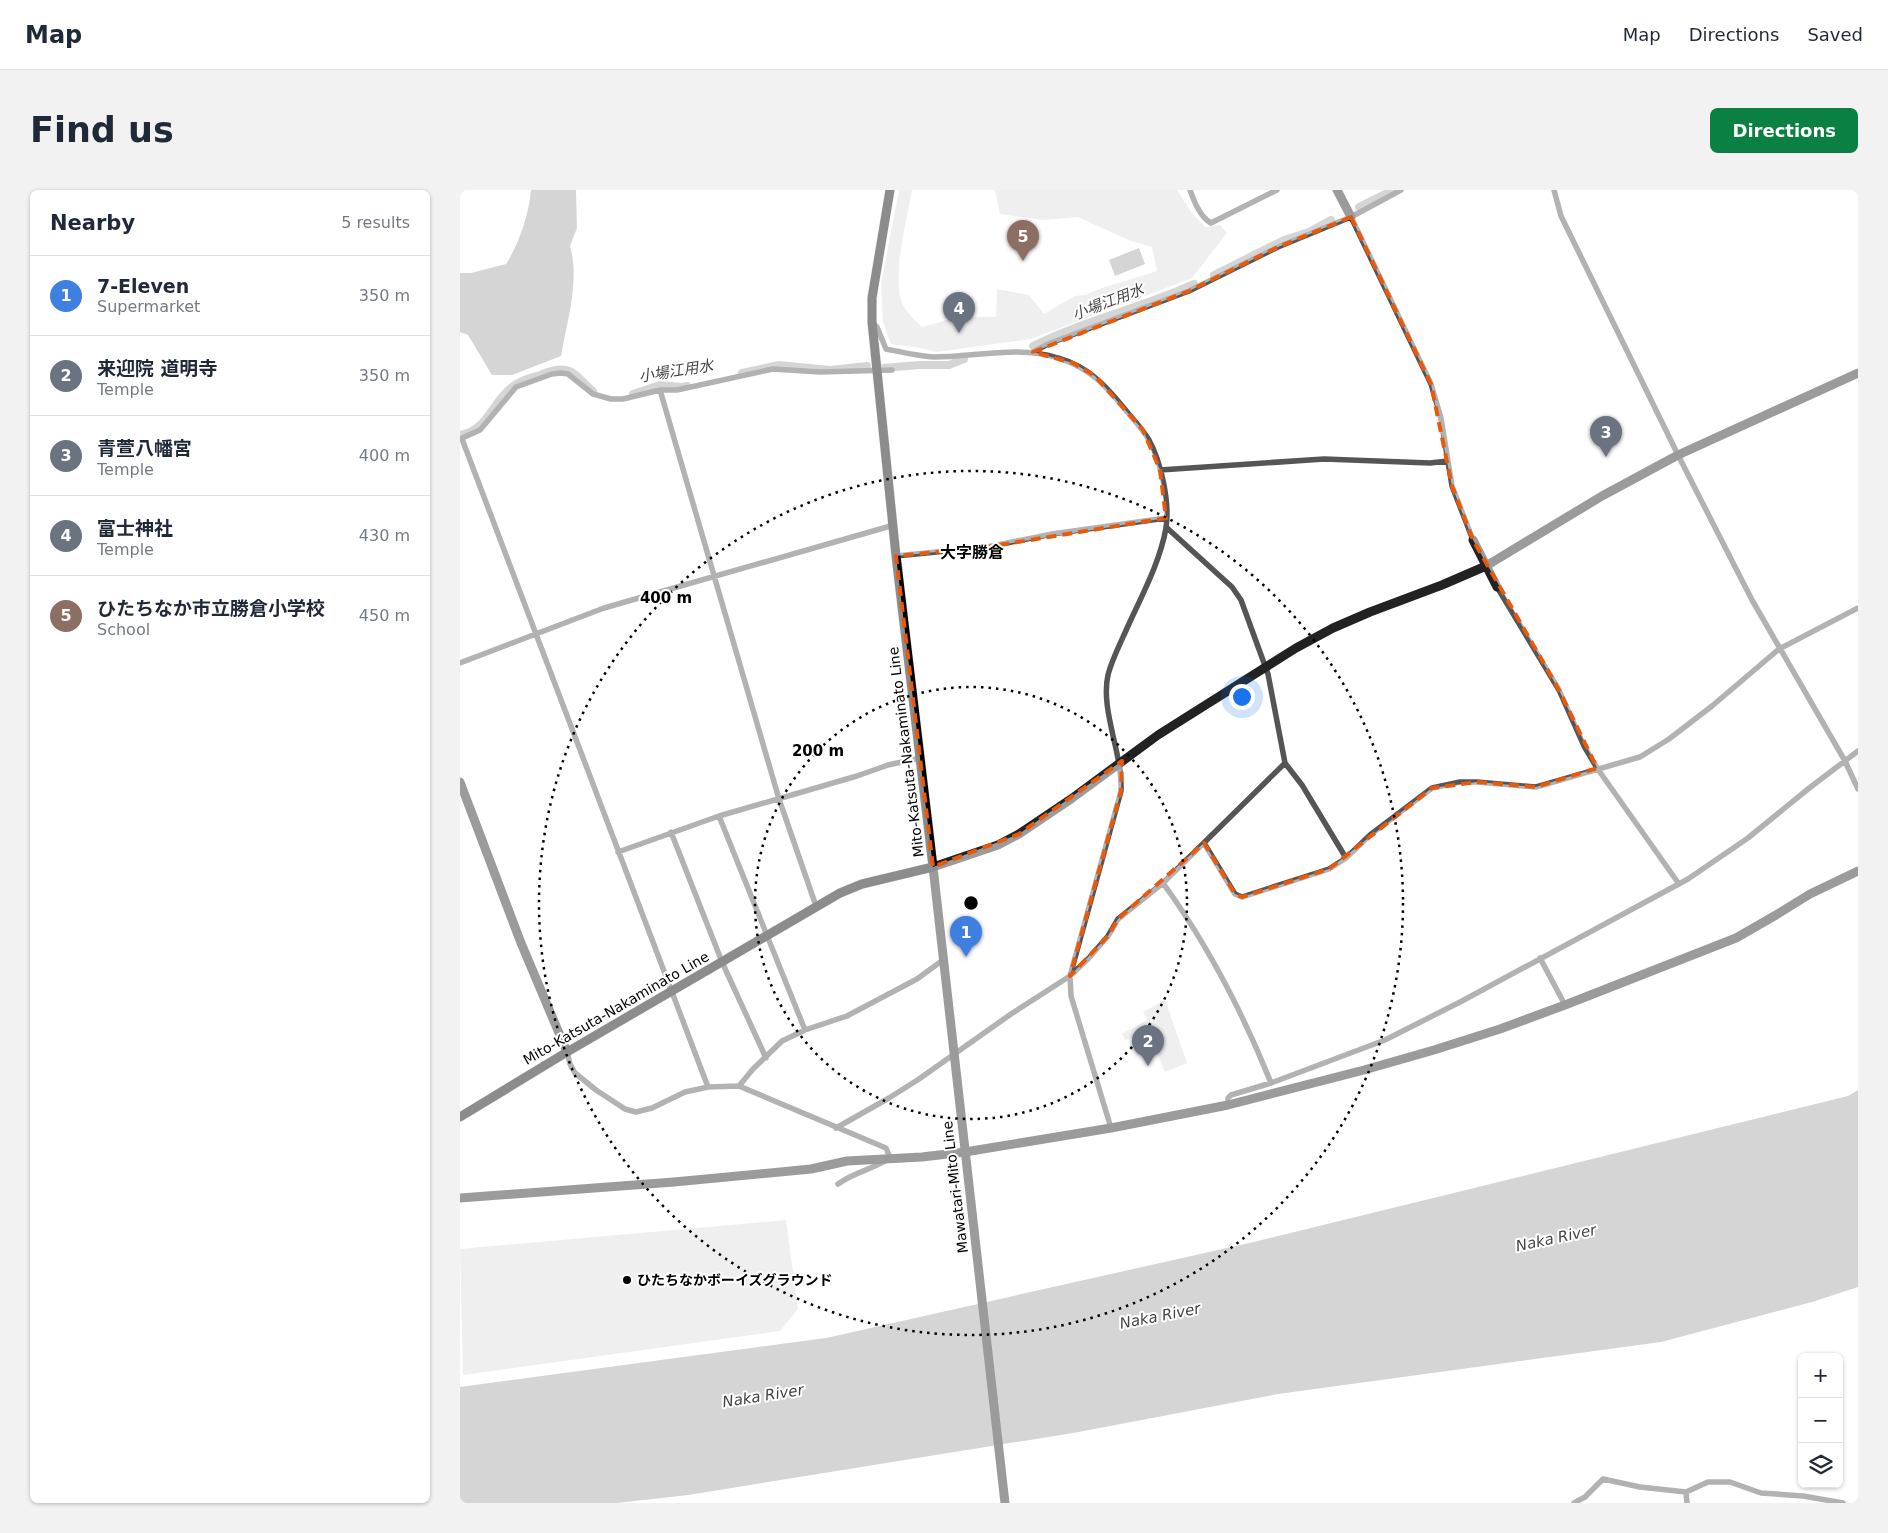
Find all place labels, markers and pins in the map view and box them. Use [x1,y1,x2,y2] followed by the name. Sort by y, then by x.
[1007,220,1039,261] pin: 5
[943,292,975,333] pin: 4
[1590,416,1622,457] pin: 3
[962,894,980,912] centre of rings
[950,916,982,957] pin: 1
[1132,1025,1164,1066] pin: 2
[637,1272,833,1288] place label: ひたちなかボーイズグラウンド
[621,1274,633,1286] marker: ひたちなかボーイズグラウンド

